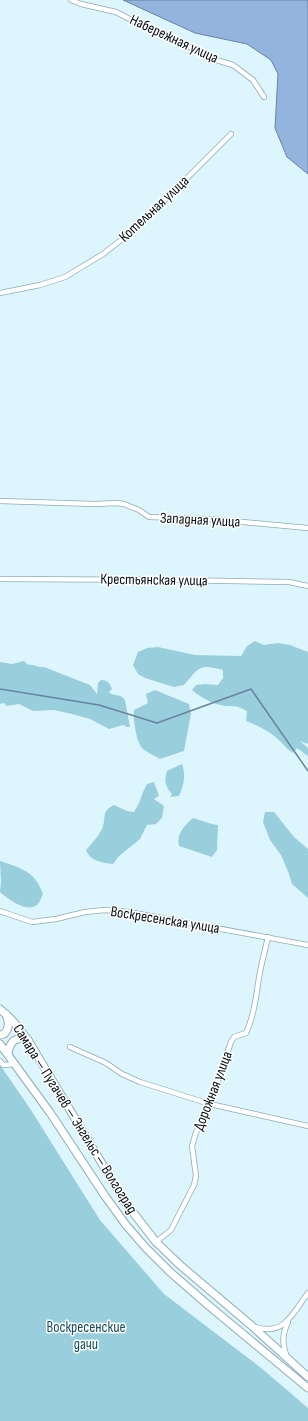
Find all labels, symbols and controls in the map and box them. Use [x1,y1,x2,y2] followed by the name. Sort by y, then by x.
[127,10,222,68] street label: Набережная улица
[115,172,193,246] street label: Котельная улица
[159,508,241,532] street label: Западная улица
[100,570,208,590] street label: Крестьянская улица
[109,902,221,938] street label: Воскресенская улица
[9,1021,141,1217] street label: Самара — Пугачев — Энгельс — Волгоград
[189,1048,237,1133] street label: Дорожная улица
[46,1318,126,1354] park label: Воскресенские дачи

